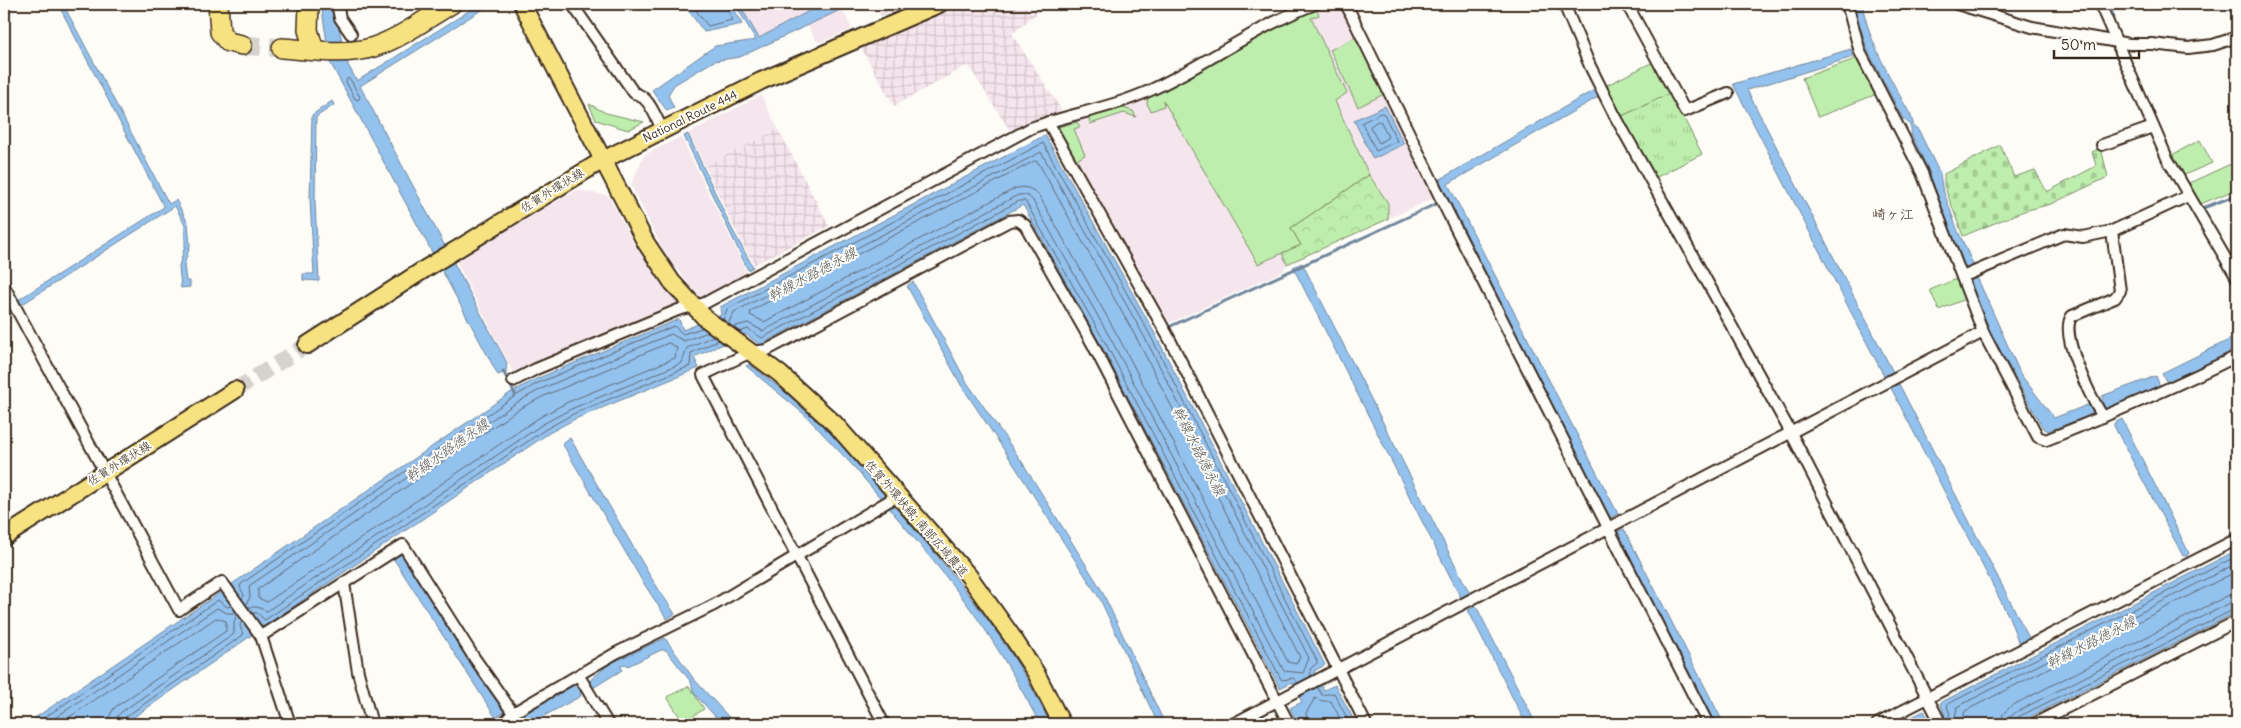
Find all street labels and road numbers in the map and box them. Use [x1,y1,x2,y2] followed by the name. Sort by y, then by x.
[640,87,740,145] street label: National Route 444
[517,165,587,215] street label: 佐賀外環状線
[84,438,154,488] street label: 佐賀外環状線
[862,457,972,579] street label: 佐賀外環状線; 南部広域農道

